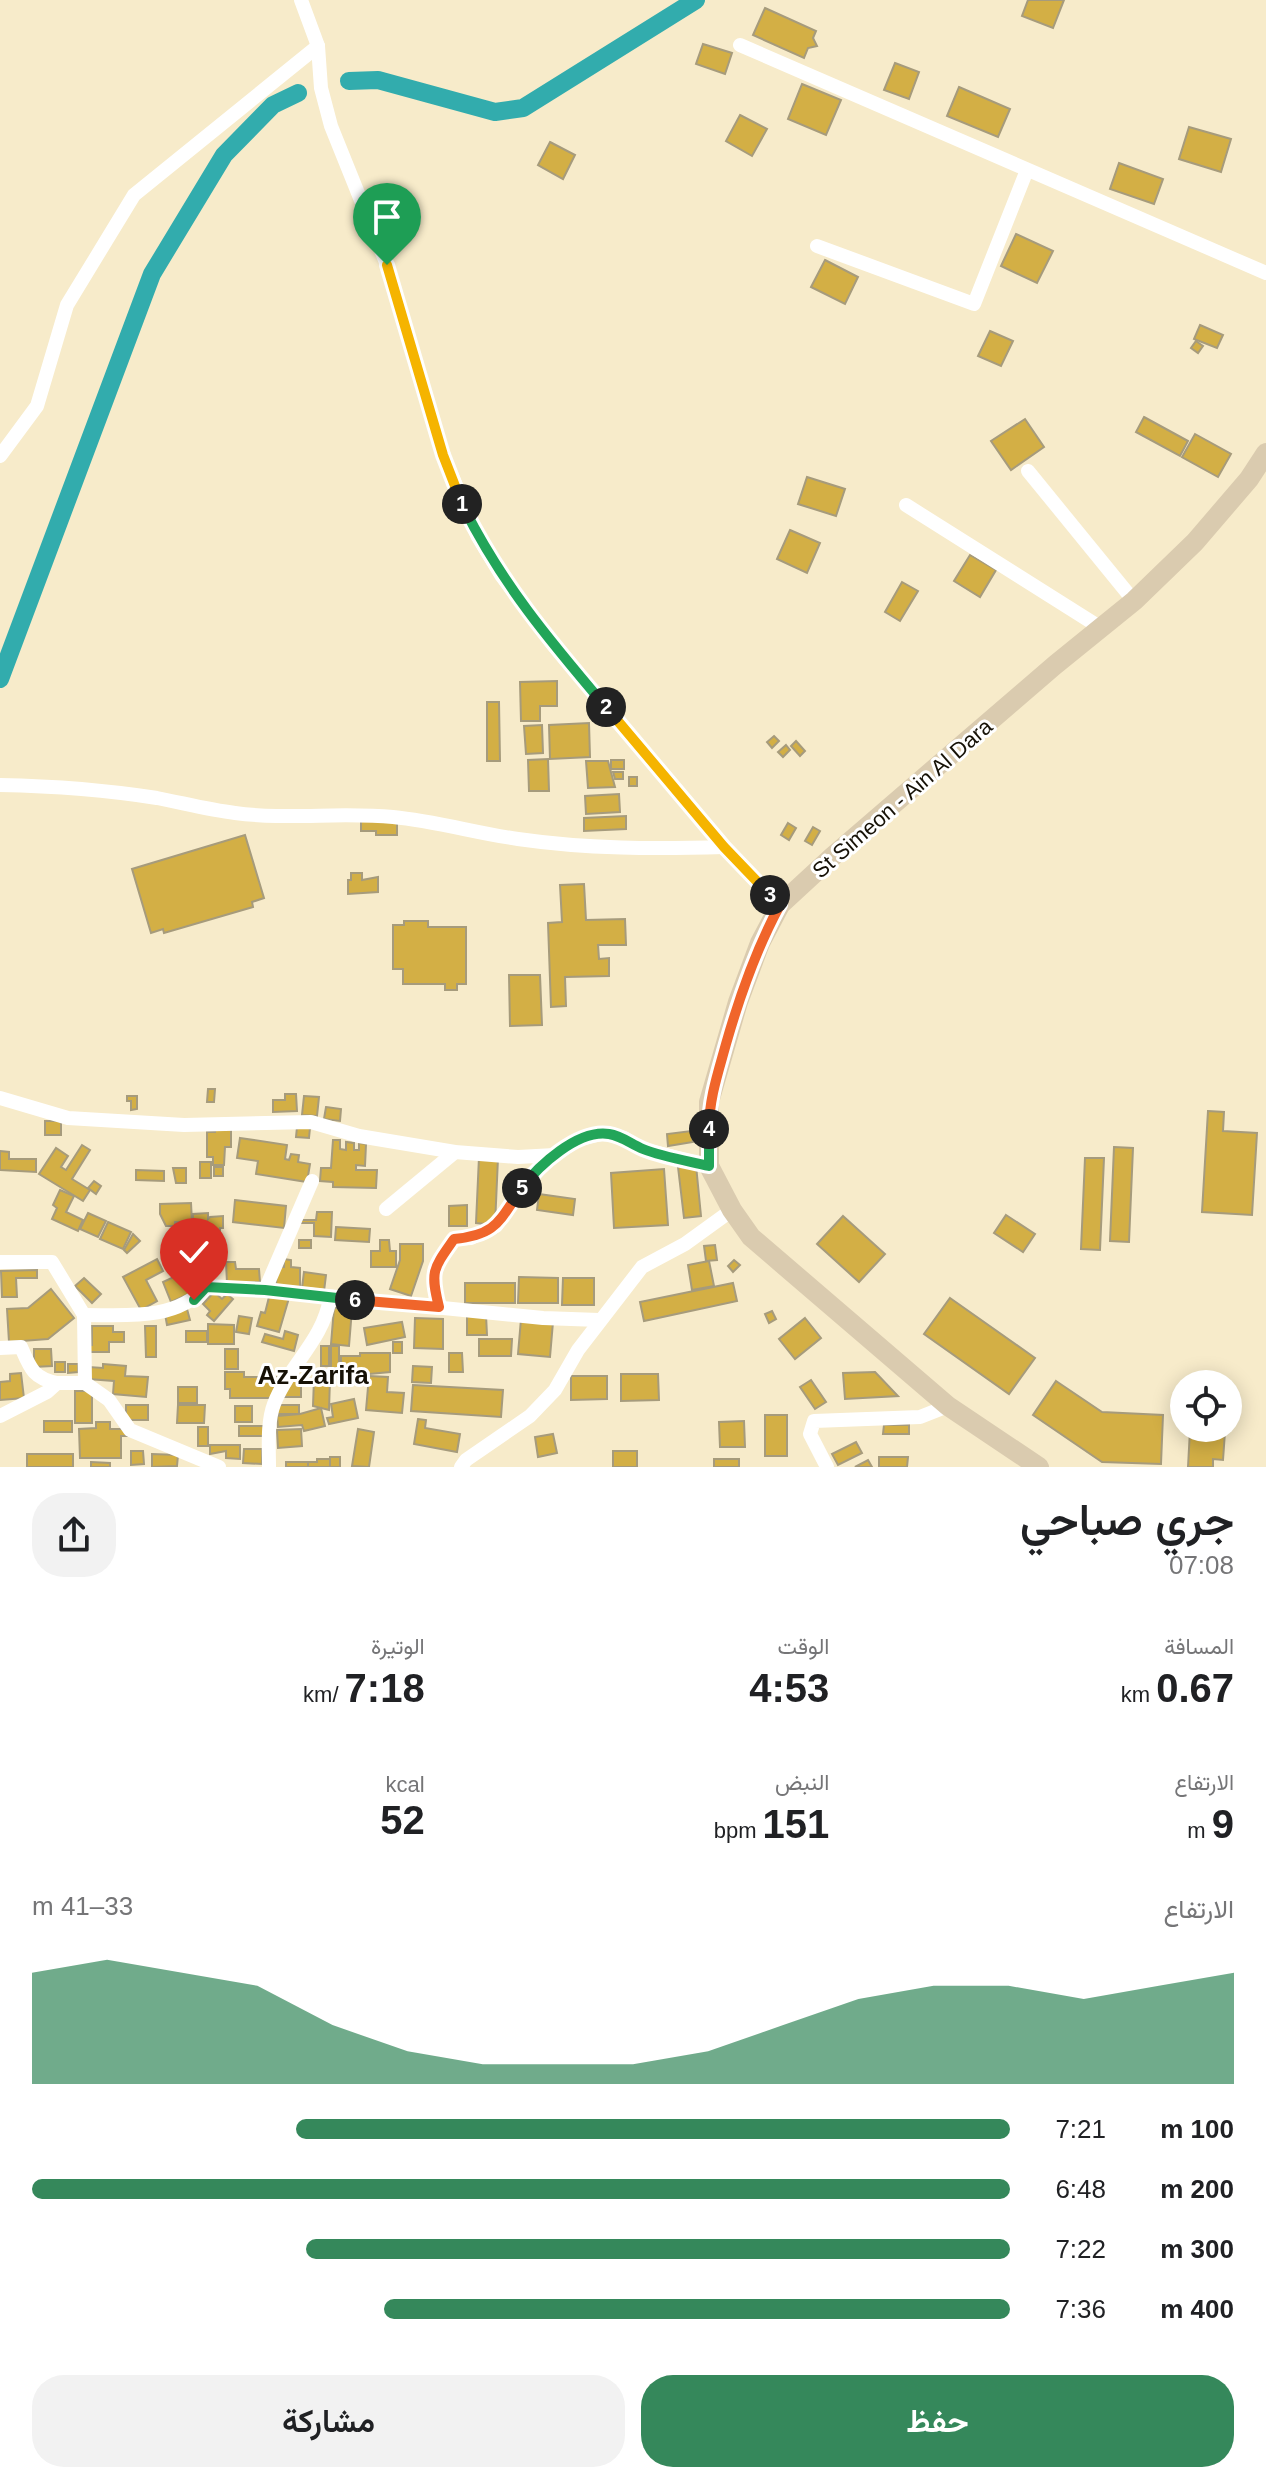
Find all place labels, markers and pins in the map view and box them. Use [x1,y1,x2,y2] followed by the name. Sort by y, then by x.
[353,183,421,265] pin
[442,484,482,524] pin: 1
[586,687,626,727] pin: 2
[750,875,790,915] pin: 3
[689,1109,729,1149] pin: 4
[502,1168,542,1208] pin: 5
[160,1218,228,1300] pin
[335,1280,375,1320] pin: 6

